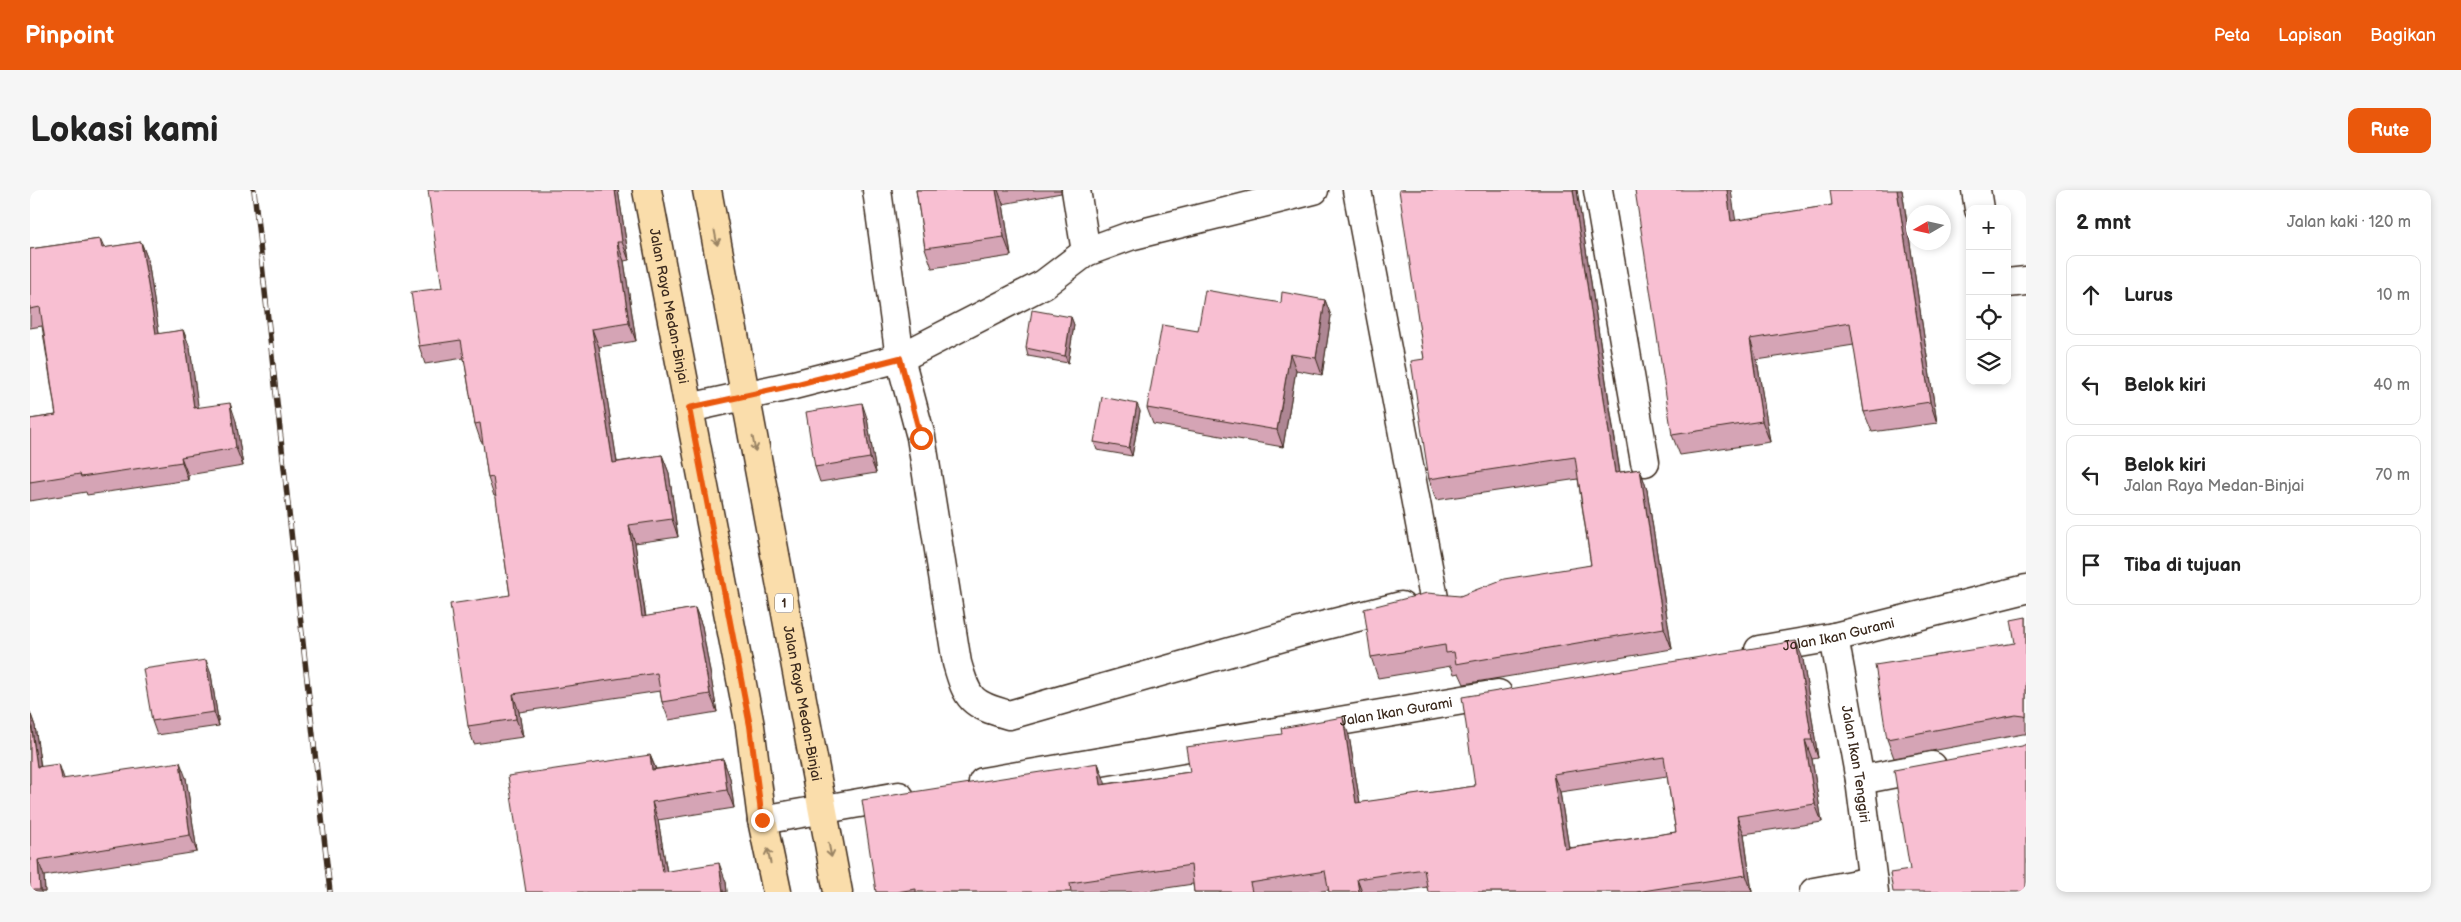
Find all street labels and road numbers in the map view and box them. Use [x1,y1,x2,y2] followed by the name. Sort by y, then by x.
[646,227,692,385] street label: Jalan Raya Medan-Binjai
[775,593,793,612] road number: 1
[1781,614,1896,655] street label: Jalan Ikan Gurami
[779,624,825,782] street label: Jalan Raya Medan-Binjai
[1338,694,1454,730] street label: Jalan Ikan Gurami
[1838,704,1873,824] street label: Jalan Ikan Tenggiri

